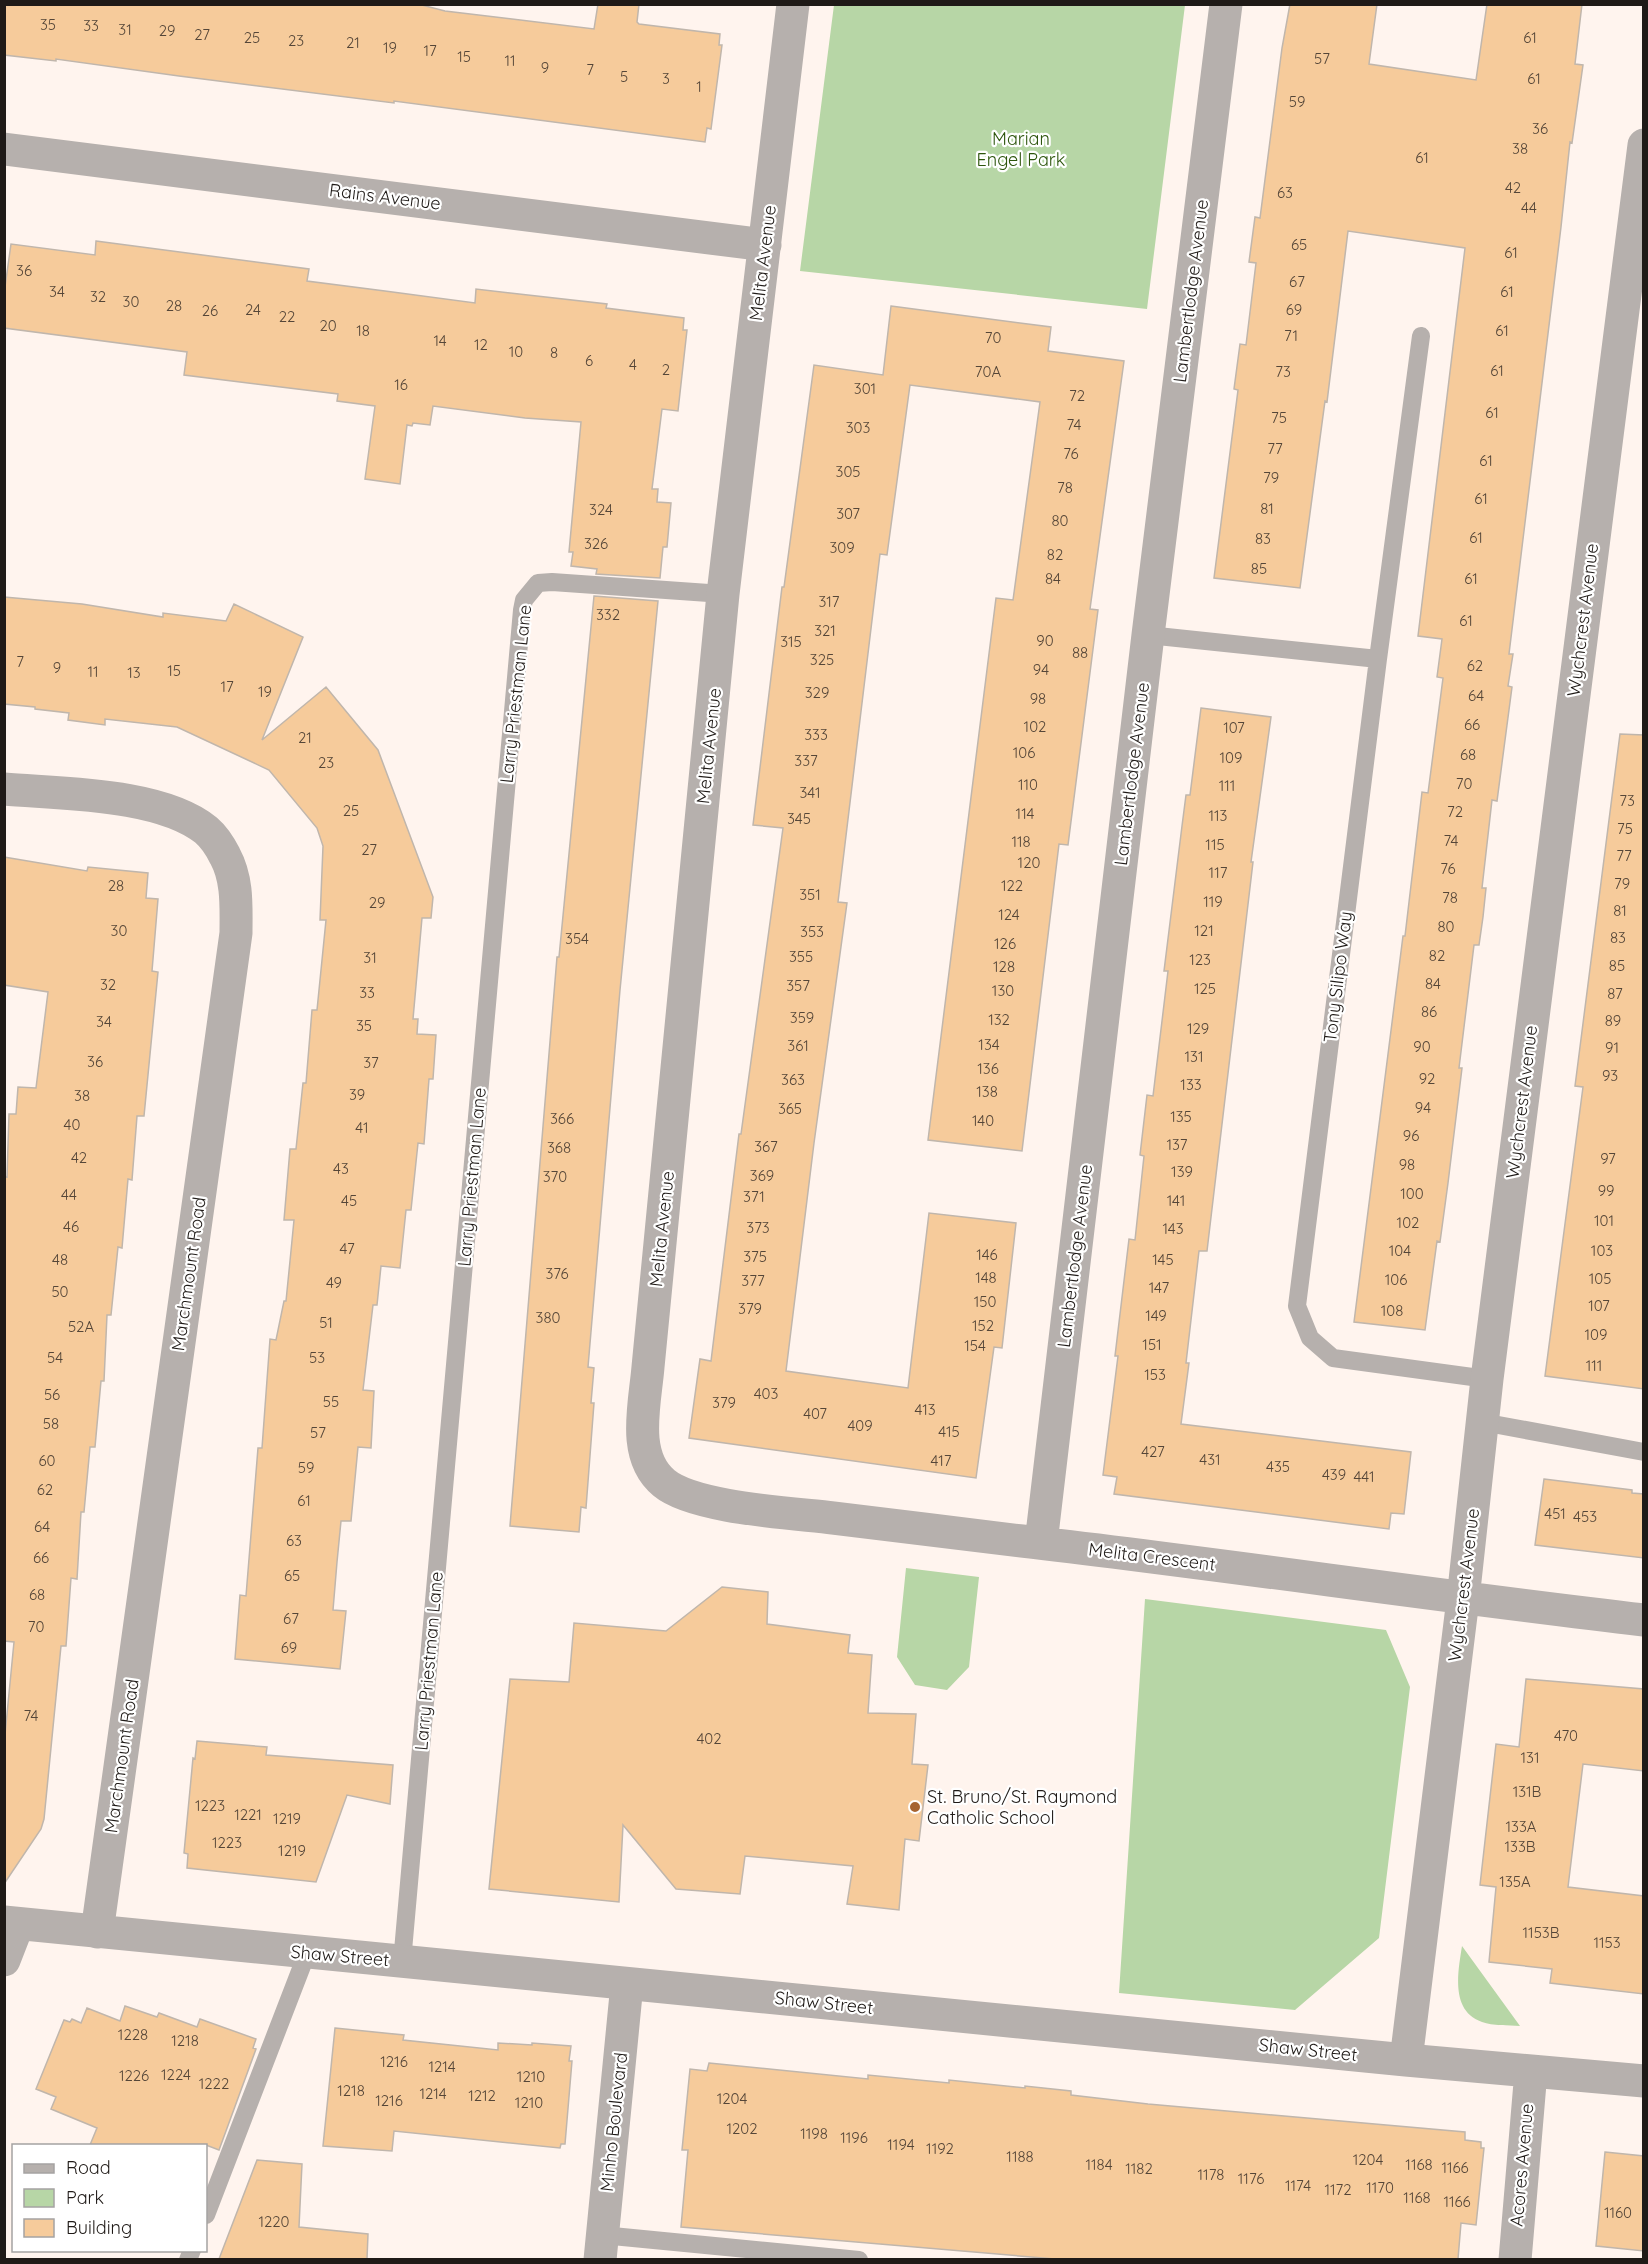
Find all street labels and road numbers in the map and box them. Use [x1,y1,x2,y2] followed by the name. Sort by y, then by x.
[328,178,442,215] street label: Rains Avenue
[1168,198,1213,384] street label: Lambertlodge Avenue
[744,204,781,322] street label: Melita Avenue
[1562,542,1603,698] street label: Wychcrest Avenue
[495,604,536,784] street label: Larry Priestman Lane
[1109,681,1154,867] street label: Lambertlodge Avenue
[691,687,726,805] street label: Melita Avenue
[1318,910,1357,1044] street label: Tony Silipo Way
[1501,1024,1542,1180] street label: Wychcrest Avenue
[452,1087,491,1267] street label: Larry Priestman Lane
[1052,1163,1097,1349] street label: Lambertlodge Avenue
[644,1170,679,1288] street label: Melita Avenue
[166,1195,211,1353] street label: Marchmount Road
[1443,1507,1484,1663] street label: Wychcrest Avenue
[1087,1537,1217,1576] street label: Melita Crescent
[409,1571,448,1751] street label: Larry Priestman Lane
[99,1677,144,1835] street label: Marchmount Road
[290,1940,390,1971] street label: Shaw Street
[774,1986,874,2019] street label: Shaw Street
[1258,2033,1358,2066] street label: Shaw Street
[595,2051,632,2193] street label: Minho Boulevard
[1505,2102,1538,2227] street label: Acores Avenue

